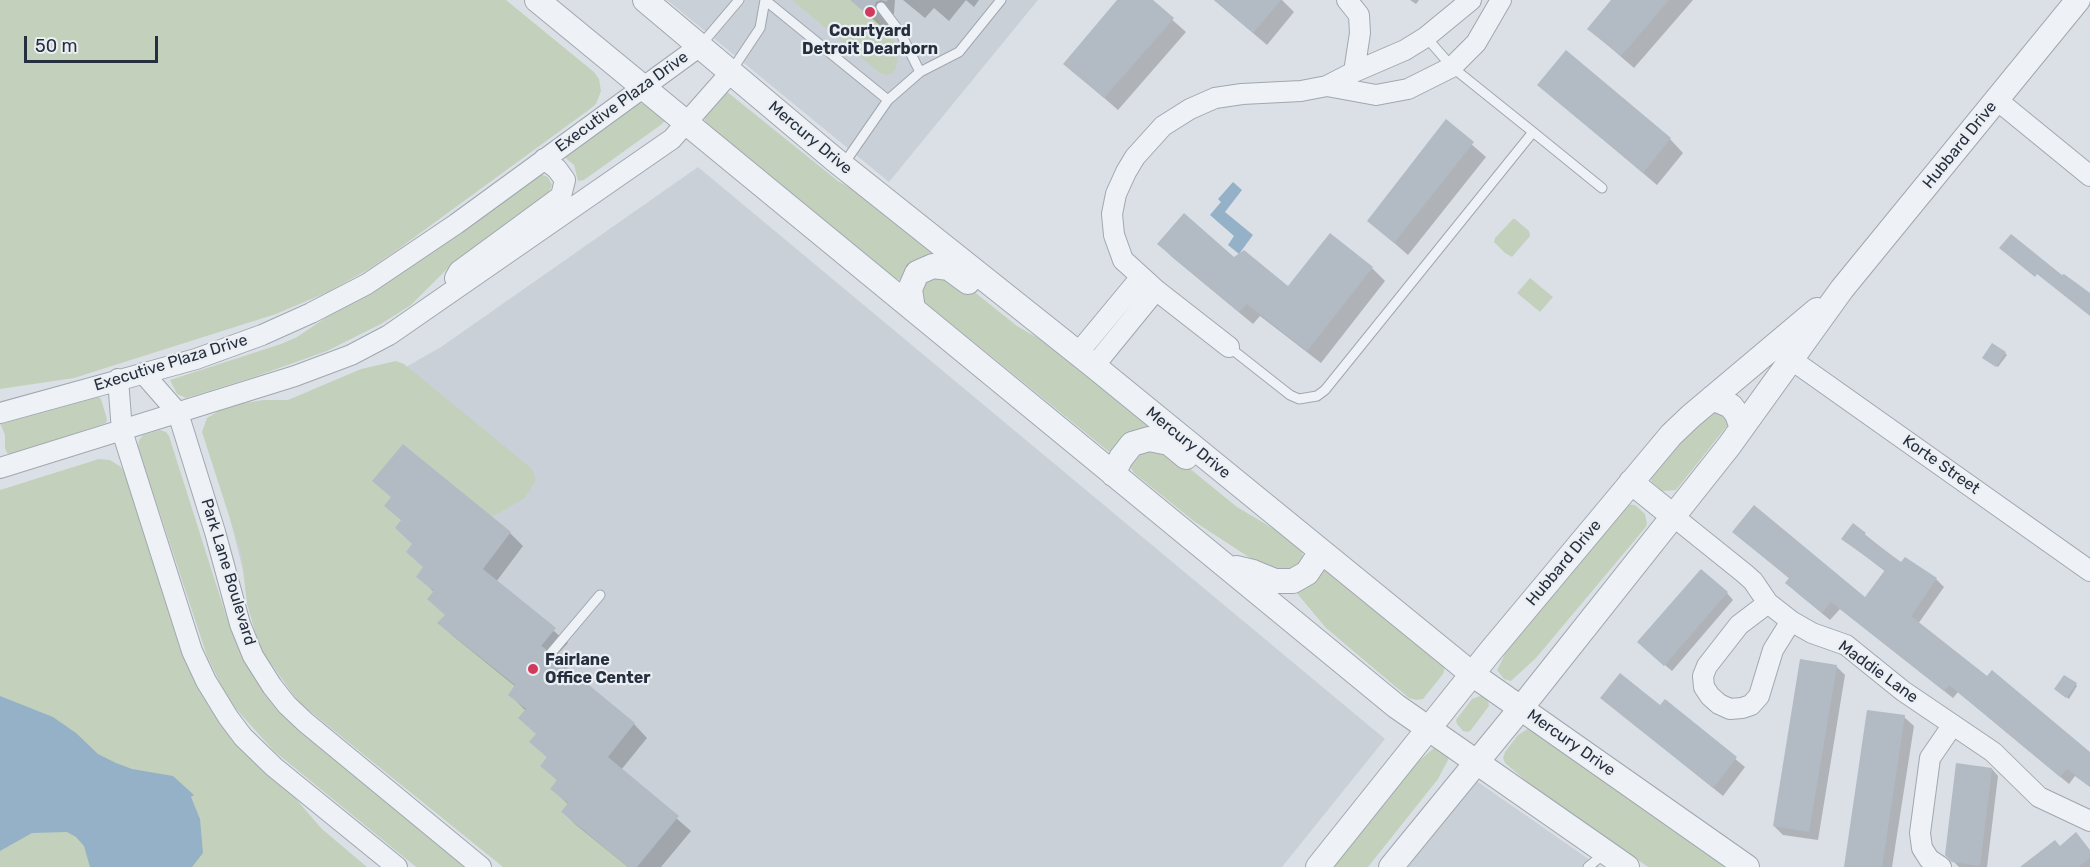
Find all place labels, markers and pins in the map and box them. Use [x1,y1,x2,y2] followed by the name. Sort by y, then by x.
[863,5,877,19] marker: Courtyard Detroit Dearborn
[802,21,938,59] place label: Courtyard Detroit Dearborn
[545,650,651,688] place label: Fairlane Office Center
[526,662,540,676] marker: Fairlane Office Center

